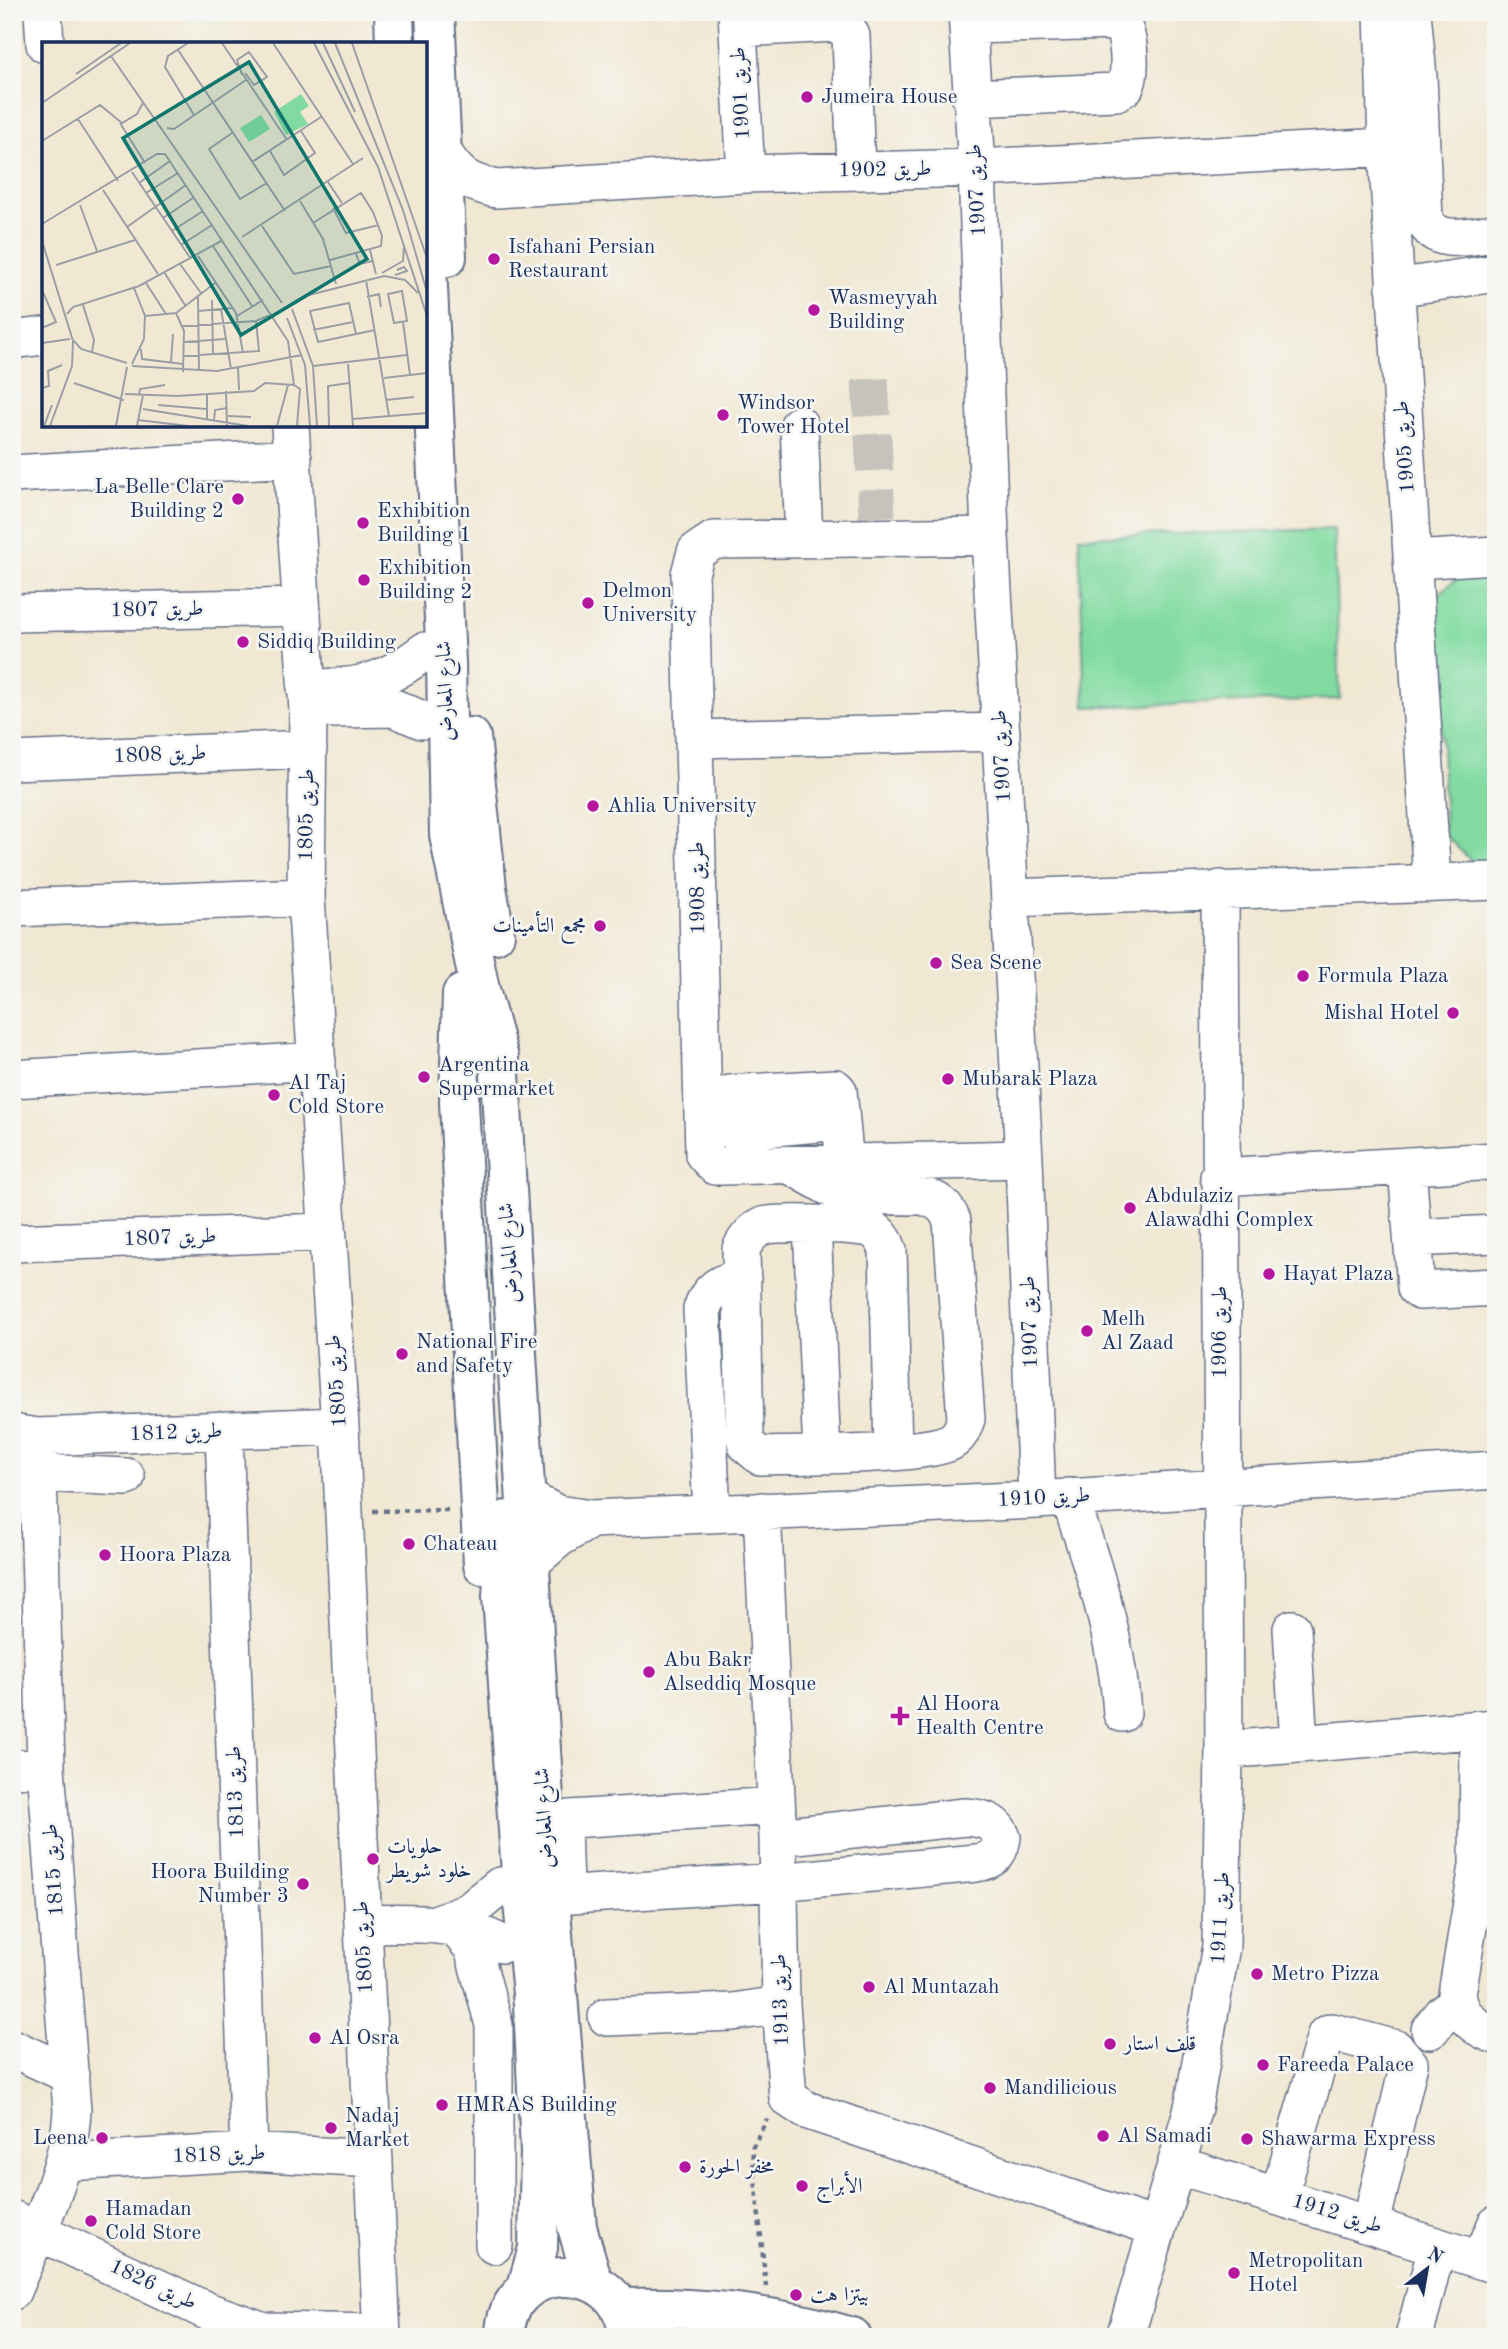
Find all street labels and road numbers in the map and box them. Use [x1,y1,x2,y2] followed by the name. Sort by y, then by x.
[728,46,755,140] street label: طريق 1901
[964,143,991,237] street label: طريق 1907
[838,159,932,182] street label: طريق 1902
[1391,400,1420,494] street label: طريق 1905
[110,599,204,622] street label: طريق 1807
[434,640,464,742] street label: شارع المعارض
[989,709,1016,803] street label: طريق 1907
[113,743,207,768] street label: طريق 1808
[296,768,319,862] street label: طريق 1805
[687,841,710,935] street label: طريق 1908
[496,1202,530,1304] street label: شارع المعارض
[123,1226,217,1251] street label: طريق 1807
[1018,1275,1043,1369] street label: طريق 1907
[1210,1285,1232,1379] street label: طريق 1906
[323,1334,352,1428] street label: طريق 1805
[129,1421,223,1446] street label: طريق 1812
[997,1485,1091,1512] street label: طريق 1910
[224,1745,249,1839] street label: طريق 1813
[532,1767,564,1869] street label: شارع المعارض
[40,1823,69,1917] street label: طريق 1815
[1208,1871,1235,1965] street label: طريق 1911
[351,1900,378,1994] street label: طريق 1805
[769,1953,794,2047] street label: طريق 1913
[172,2143,266,2168] street label: طريق 1818
[1289,2190,1385,2239] street label: طريق 1912
[106,2256,200,2315] street label: طريق 1826

